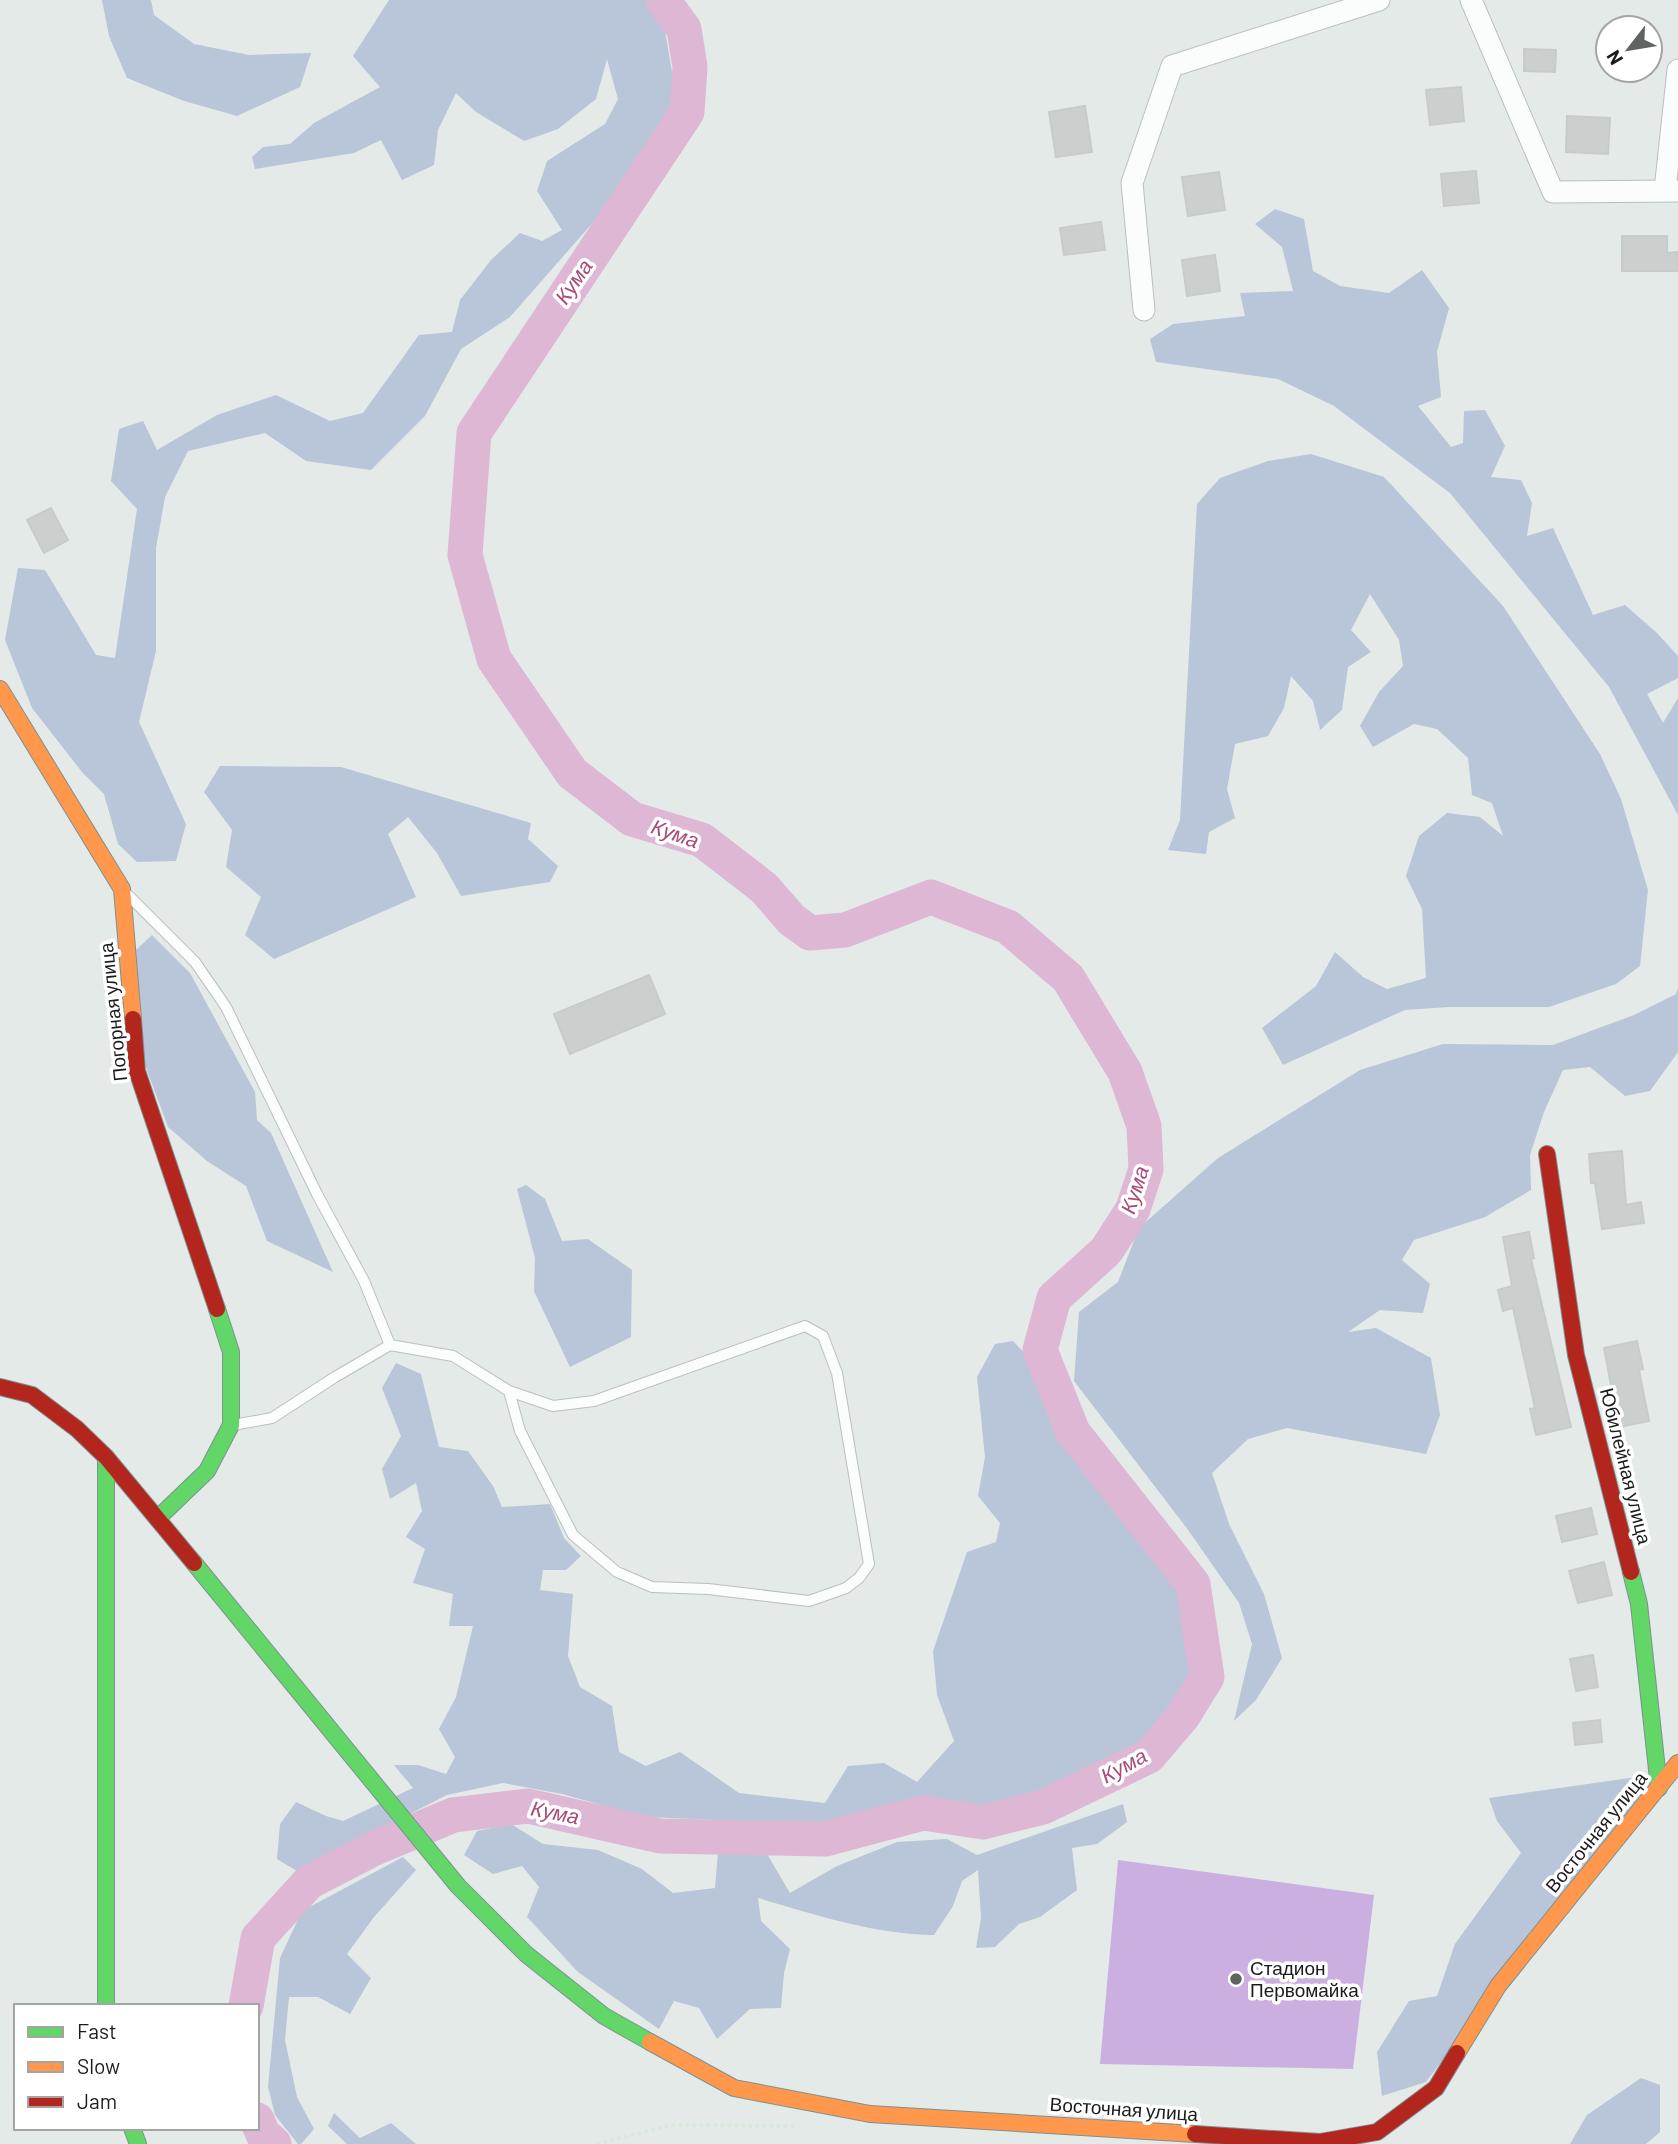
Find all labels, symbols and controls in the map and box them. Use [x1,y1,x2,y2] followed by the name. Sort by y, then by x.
[1594,14,1664,84] north arrow
[1601,47,1627,69] text: N
[549,254,597,308] water label: Кума
[648,813,703,852] water label: Кума
[94,941,131,1082] street label: Погорная улица
[1114,1163,1153,1217] water label: Кума
[1596,1385,1657,1547] street label: Юбилейная улица
[1096,1742,1151,1787] water label: Кума
[1540,1766,1652,1897] street label: Восточная улица
[529,1795,582,1828] water label: Кума
[1250,1956,1359,2001] place label: Стадион Первомайка
[1228,1971,1244,1987] marker: Стадион Первомайка
[14,2004,259,2130] legend
[77,2018,117,2043] text: Fast
[77,2053,120,2078] text: Slow
[77,2088,117,2113] text: Jam
[1049,2092,1199,2125] street label: Восточная улица

